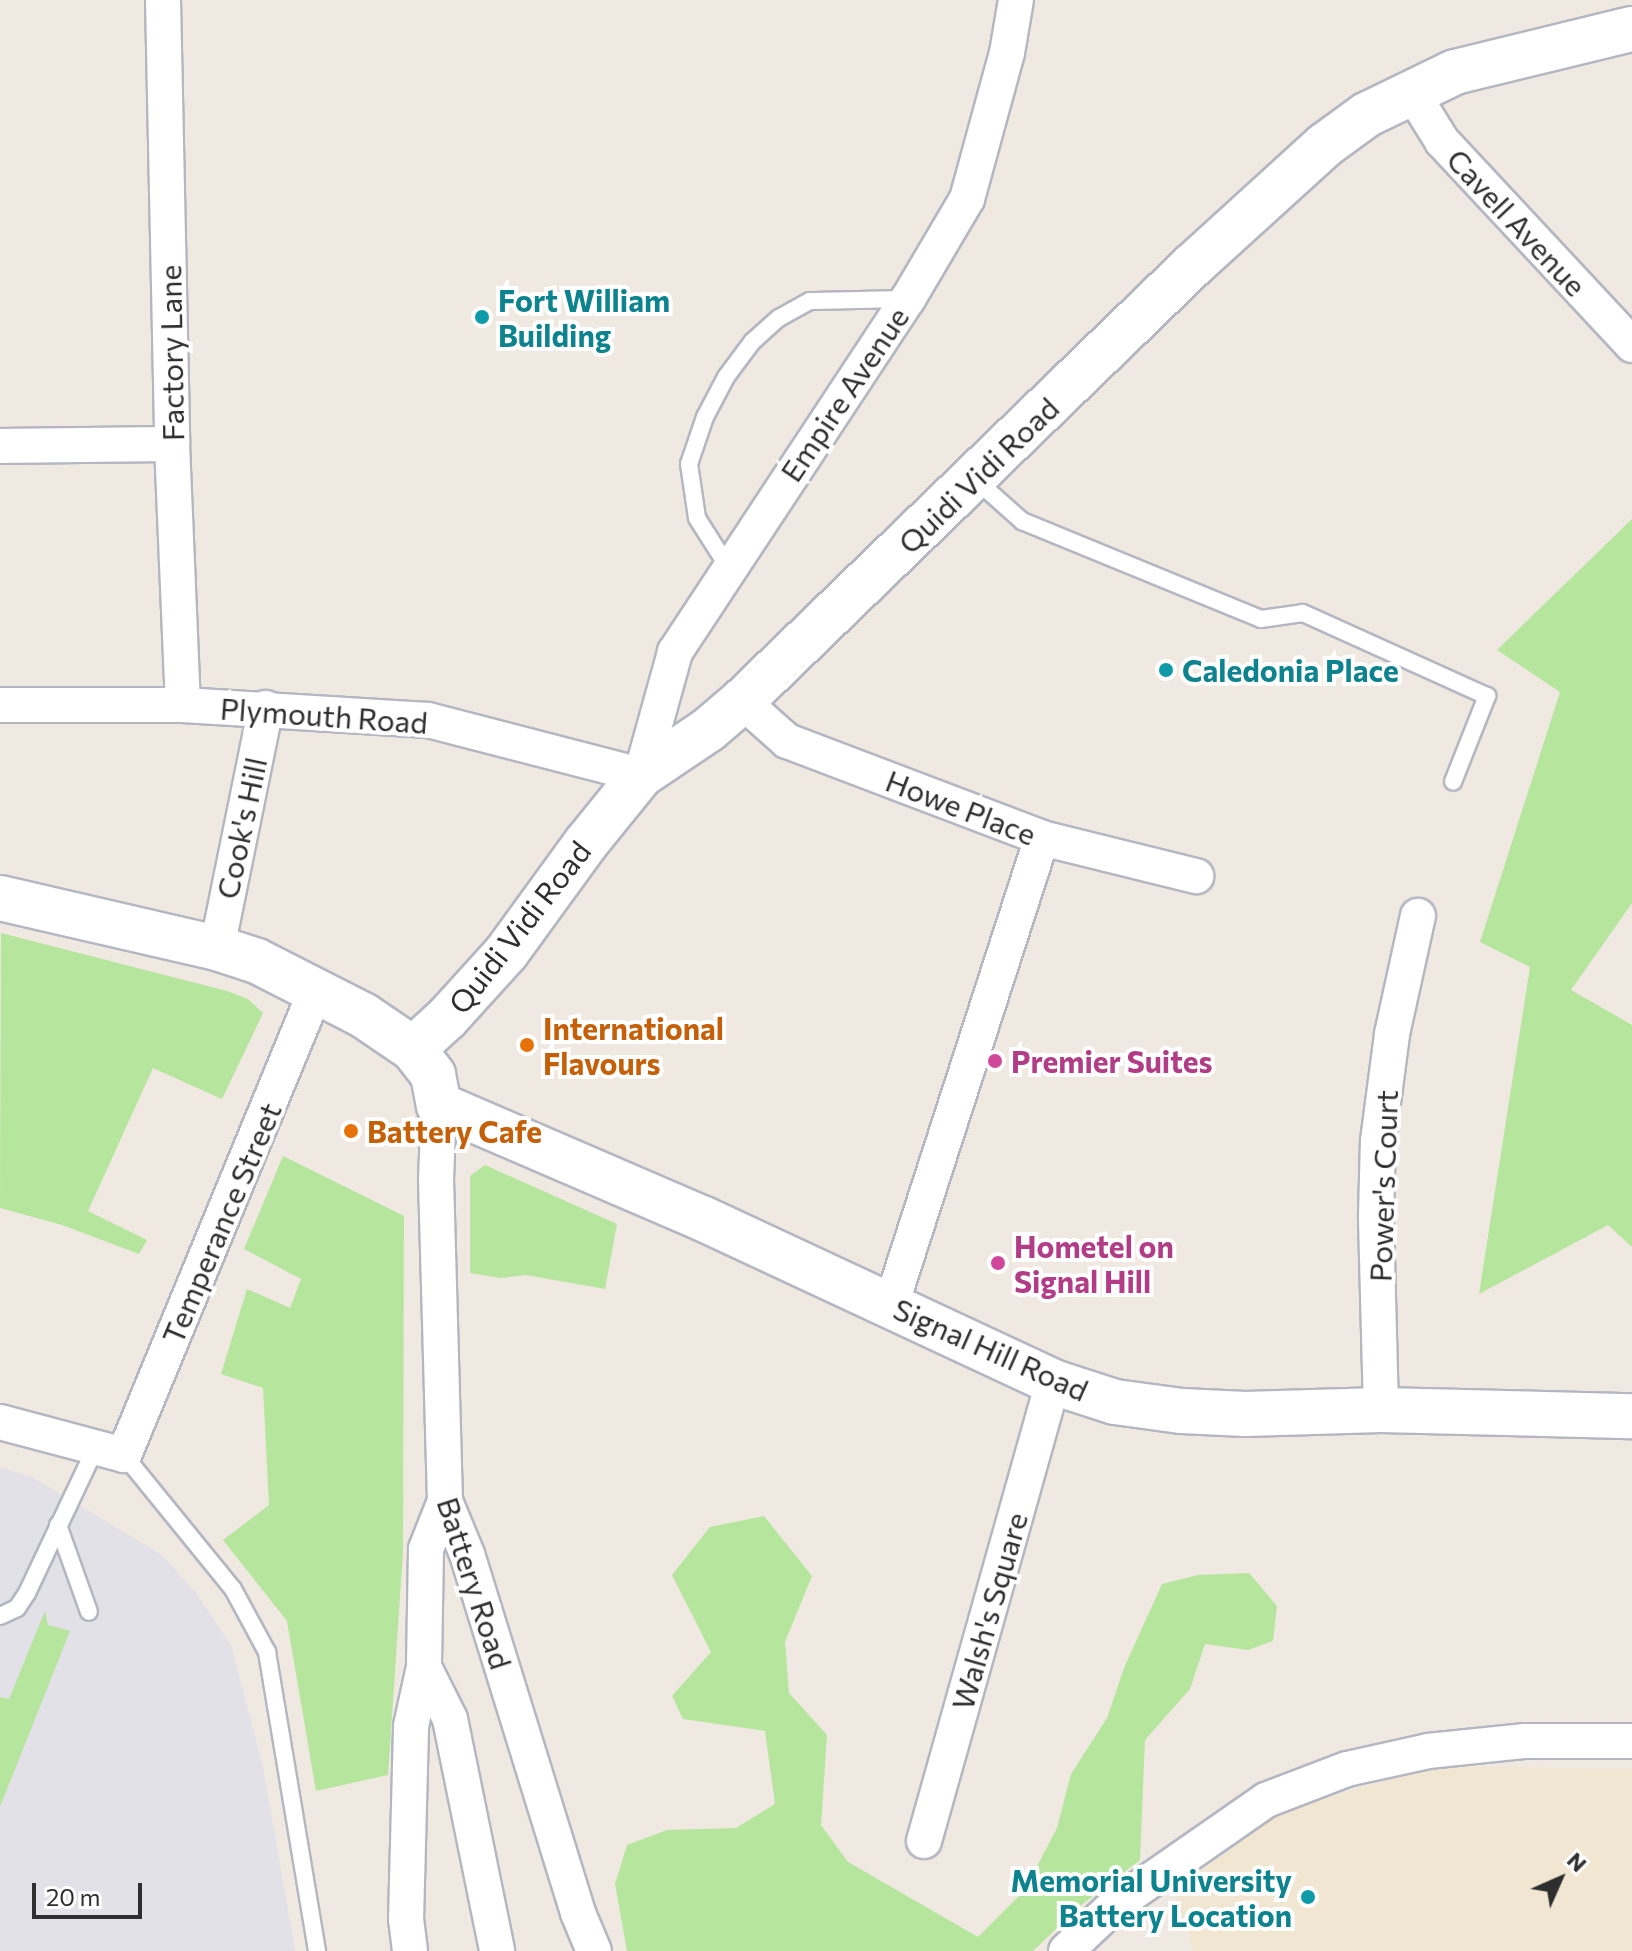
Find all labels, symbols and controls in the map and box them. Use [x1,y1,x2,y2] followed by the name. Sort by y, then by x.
[1440,141,1594,303] street label: Cavell Avenue
[151,265,191,441] street label: Factory Lane
[498,282,670,352] place label: Fort William Building
[772,300,916,488] street label: Empire Avenue
[473,308,491,326] marker: Fort William Building
[890,389,1066,561] street label: Quidi Vidi Road
[1182,652,1399,688] place label: Caledonia Place
[1157,661,1175,679] marker: Caledonia Place
[219,690,429,740] street label: Plymouth Road
[208,754,274,902] street label: Cook's Hill
[881,762,1041,852] street label: Howe Place
[441,834,597,1020] street label: Quidi Vidi Road
[543,1010,724,1080] place label: International Flavours
[518,1036,536,1054] marker: International Flavours
[1011,1043,1212,1079] place label: Premier Suites
[986,1052,1004,1070] marker: Premier Suites
[1362,1089,1404,1283] street label: Power's Court
[154,1097,288,1349] street label: Temperance Street
[367,1113,542,1149] place label: Battery Cafe
[342,1122,360,1140] marker: Battery Cafe
[1014,1228,1174,1298] place label: Hometel on Signal Hill
[989,1254,1007,1272] marker: Hometel on Signal Hill
[888,1290,1094,1408] street label: Signal Hill Road
[430,1493,520,1673] street label: Battery Road
[944,1508,1034,1714] street label: Walsh's Square
[1520,1839,1600,1919] north arrow
[1562,1846,1593,1877] text: N
[1010,1862,1292,1932] place label: Memorial University Battery Location
[36,1867,146,1917] scale bar
[46,1882,100,1911] text: 20 m
[1299,1888,1317,1906] marker: Memorial University Battery Location

